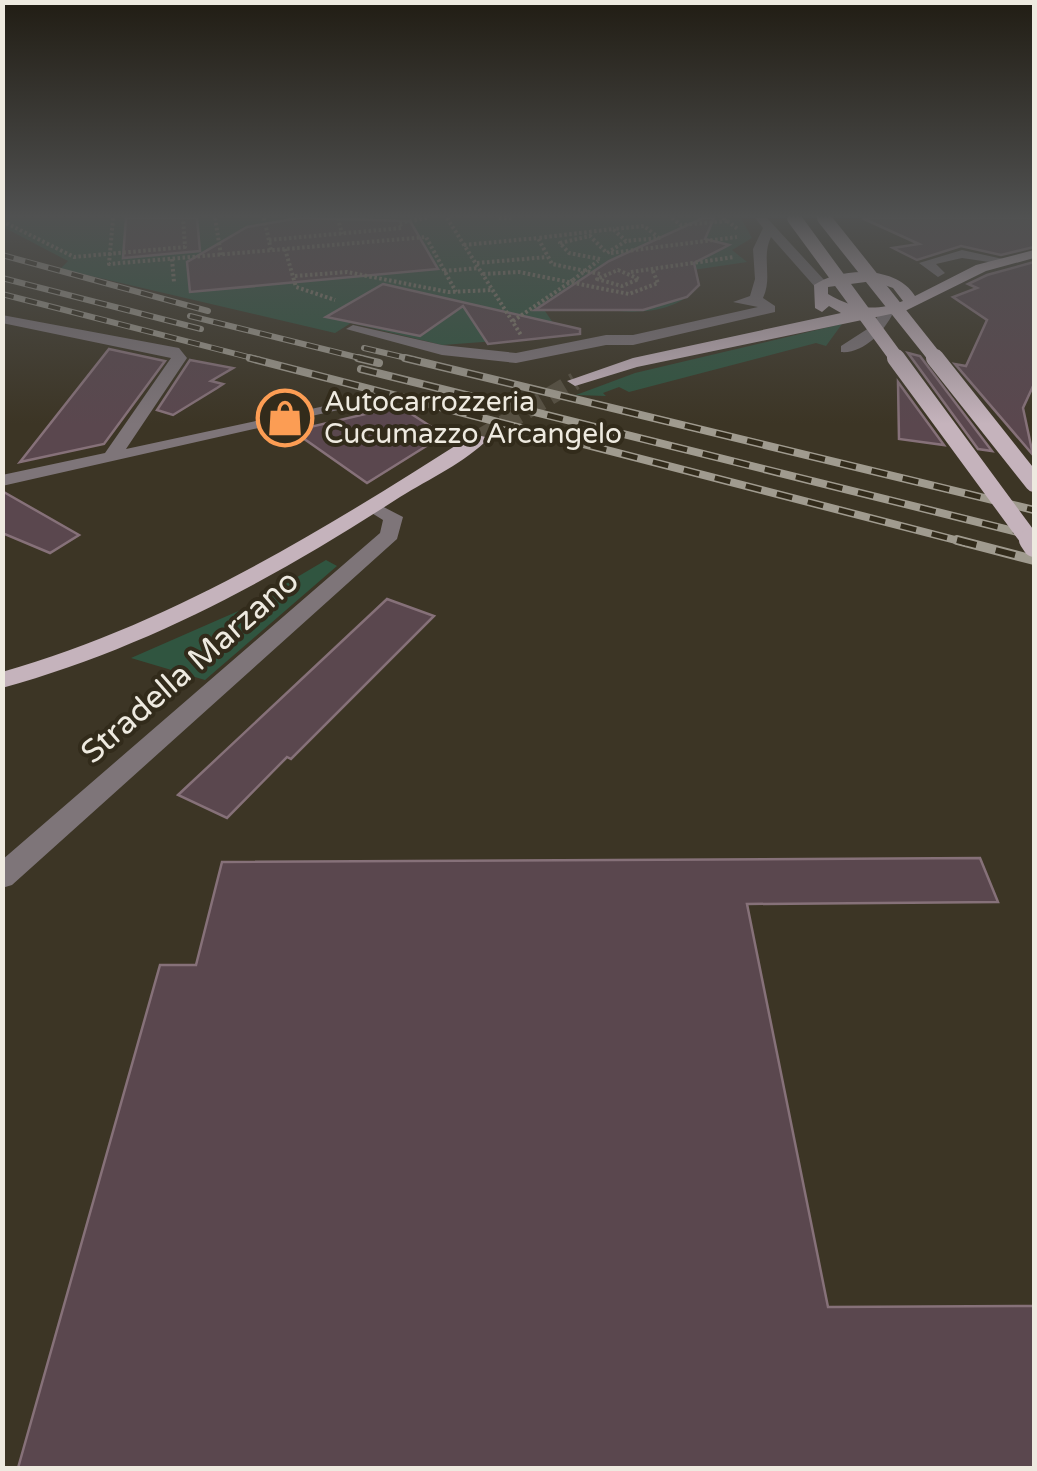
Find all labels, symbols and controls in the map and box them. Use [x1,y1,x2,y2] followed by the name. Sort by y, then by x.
[324,385,622,451] place label: Autocarrozzeria Cucumazzo Arcangelo
[255,388,315,448] shop icon: Autocarrozzeria Cucumazzo Arcangelo
[73,562,307,772] street label: Stradella Marzano

